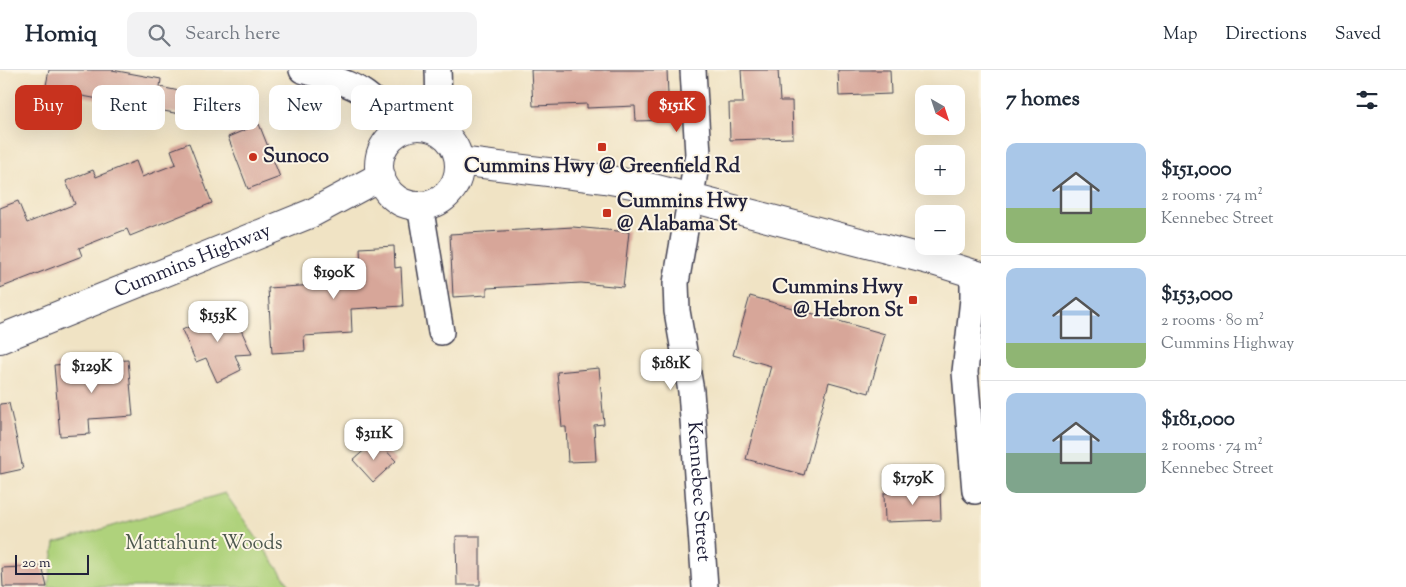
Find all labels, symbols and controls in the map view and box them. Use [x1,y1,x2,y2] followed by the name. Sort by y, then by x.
[127,12,477,57] search box
[25,18,97,52] text: Homiq
[145,21,173,49] icon: search
[185,21,280,48] text: Search here
[1163,22,1198,48] text: Map
[1226,22,1307,48] text: Directions
[1335,22,1381,48] text: Saved
[15,85,82,130] chip: Buy
[92,85,165,130] chip: Rent
[175,85,259,130] chip: Filters
[269,85,341,130] chip: New
[351,85,472,130] chip: Apartment
[915,85,965,135] north arrow
[915,85,965,255] map controls
[1006,85,1080,115] text: 7 homes
[1353,86,1381,114] icon: filters
[642,90,712,133] pin: $151K
[659,95,695,118] text: $151K
[596,141,608,153] marker: Cummins Hwy @ Greenfield Rd
[263,143,329,172] place label: Sunoco
[915,145,965,195] button: +
[247,151,259,163] marker: Sunoco
[464,153,741,182] place label: Cummins Hwy @ Greenfield Rd
[1161,155,1232,185] text: $151,000
[1046,163,1106,223] icon: home
[1161,185,1263,208] text: 2 rooms · 74 m²
[617,188,748,240] place label: Cummins Hwy @ Alabama St
[915,205,965,255] button: −
[601,207,613,219] marker: Cummins Hwy @ Alabama St
[1161,208,1274,231] text: Kennebec Street
[110,216,276,306] street label: Cummins Highway
[299,258,369,300] pin: $190K
[313,262,355,285] text: $190K
[772,274,903,326] place label: Cummins Hwy @ Hebron St
[1161,280,1233,310] text: $153,000
[1046,288,1106,348] icon: home
[907,294,919,306] marker: Cummins Hwy @ Hebron St
[183,300,253,343] pin: $153K
[199,305,237,328] text: $153K
[1161,310,1264,333] text: 2 rooms · 80 m²
[1161,333,1294,356] text: Cummins Highway
[636,348,706,391] pin: $181K
[57,352,127,394] pin: $129K
[652,353,691,376] text: $181K
[72,356,112,379] text: $129K
[1161,405,1235,435] text: $181,000
[1046,413,1106,473] icon: home
[339,418,409,461] pin: $311K
[679,420,718,563] street label: Kennebec Street
[355,423,393,446] text: $311K
[1161,435,1263,458] text: 2 rooms · 74 m²
[1161,458,1274,481] text: Kennebec Street
[878,464,948,506] pin: $179K
[892,468,934,491] text: $179K
[125,530,283,559] park label: Mattahunt Woods
[15,552,89,575] scale bar
[22,554,51,574] text: 20 m

